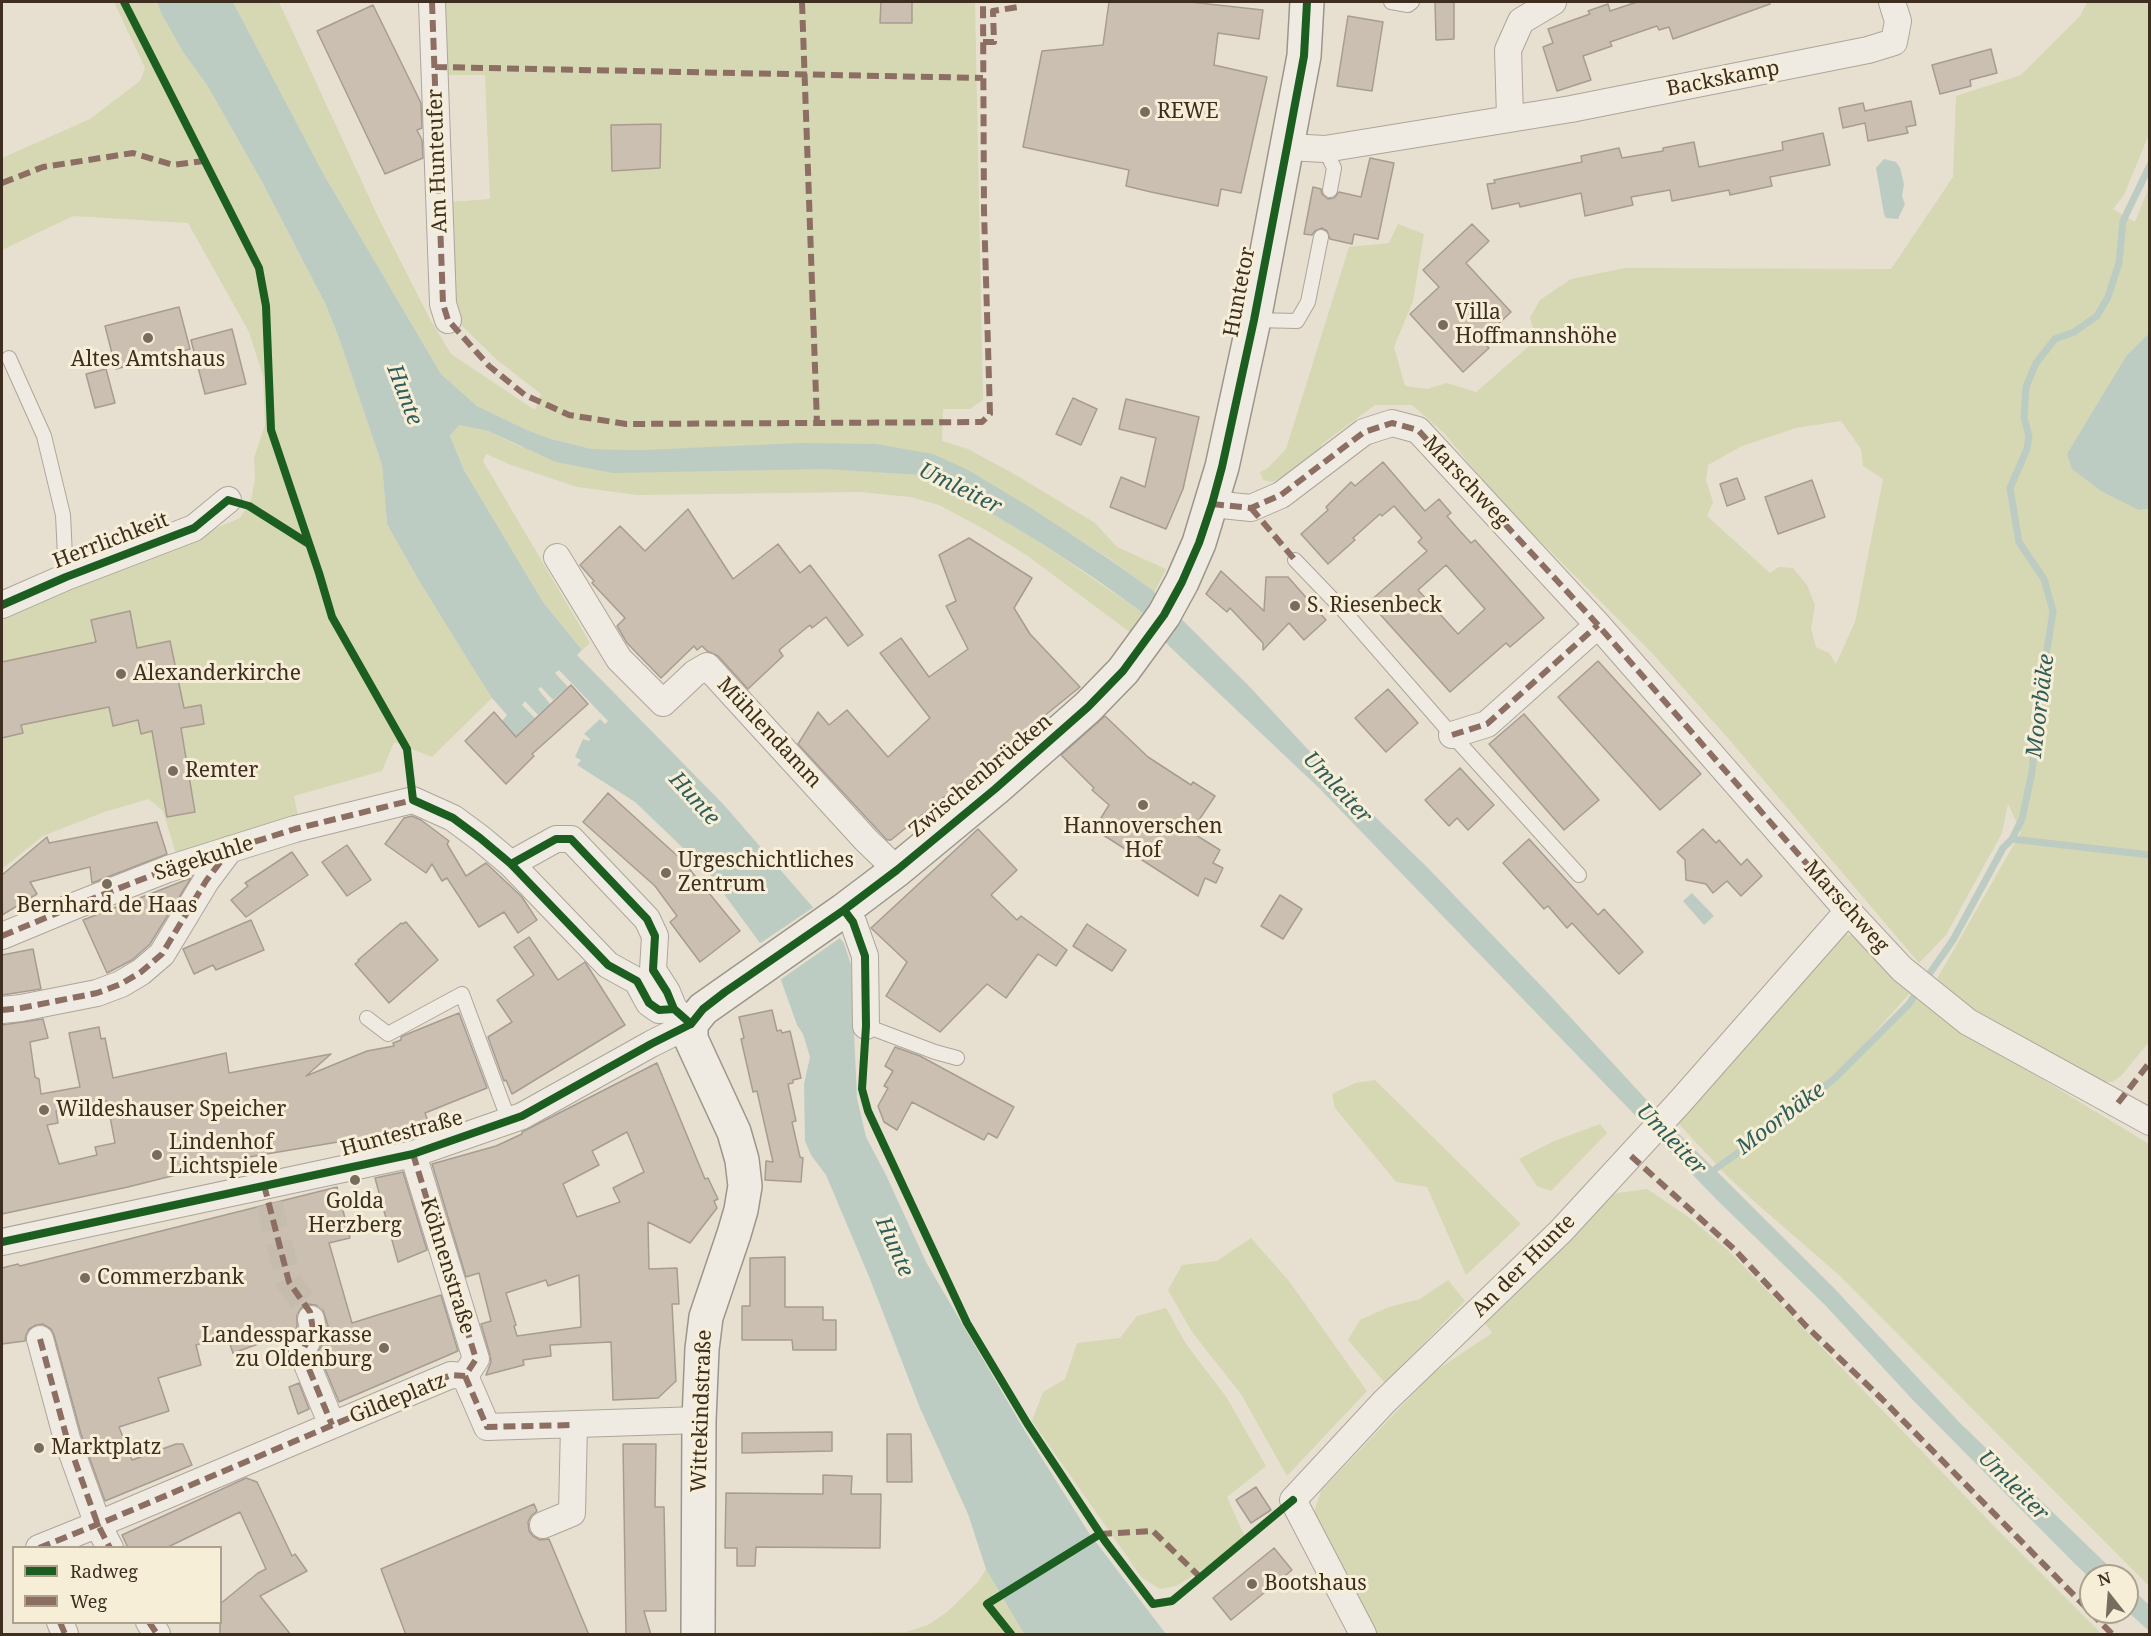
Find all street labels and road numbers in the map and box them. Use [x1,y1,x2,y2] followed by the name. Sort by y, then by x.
[1664,56,1782,102] street label: Backskamp
[423,88,453,234] street label: Am Hunteufer
[1219,245,1261,339] street label: Huntetor
[1418,431,1514,533] street label: Marschweg
[50,507,172,575] street label: Herrlichkeit
[711,672,827,794] street label: Mühlendamm
[905,709,1057,843] street label: Zwischenbrücken
[151,831,257,887] street label: Sägekuhle
[1798,856,1894,958] street label: Marschweg
[338,1106,466,1162] street label: Huntestraße
[414,1195,480,1337] street label: Köhnenstraße
[1467,1209,1581,1323] street label: An der Hunte
[687,1329,717,1493] street label: Wittekindstraße
[346,1368,450,1430] street label: Gildeplatz

